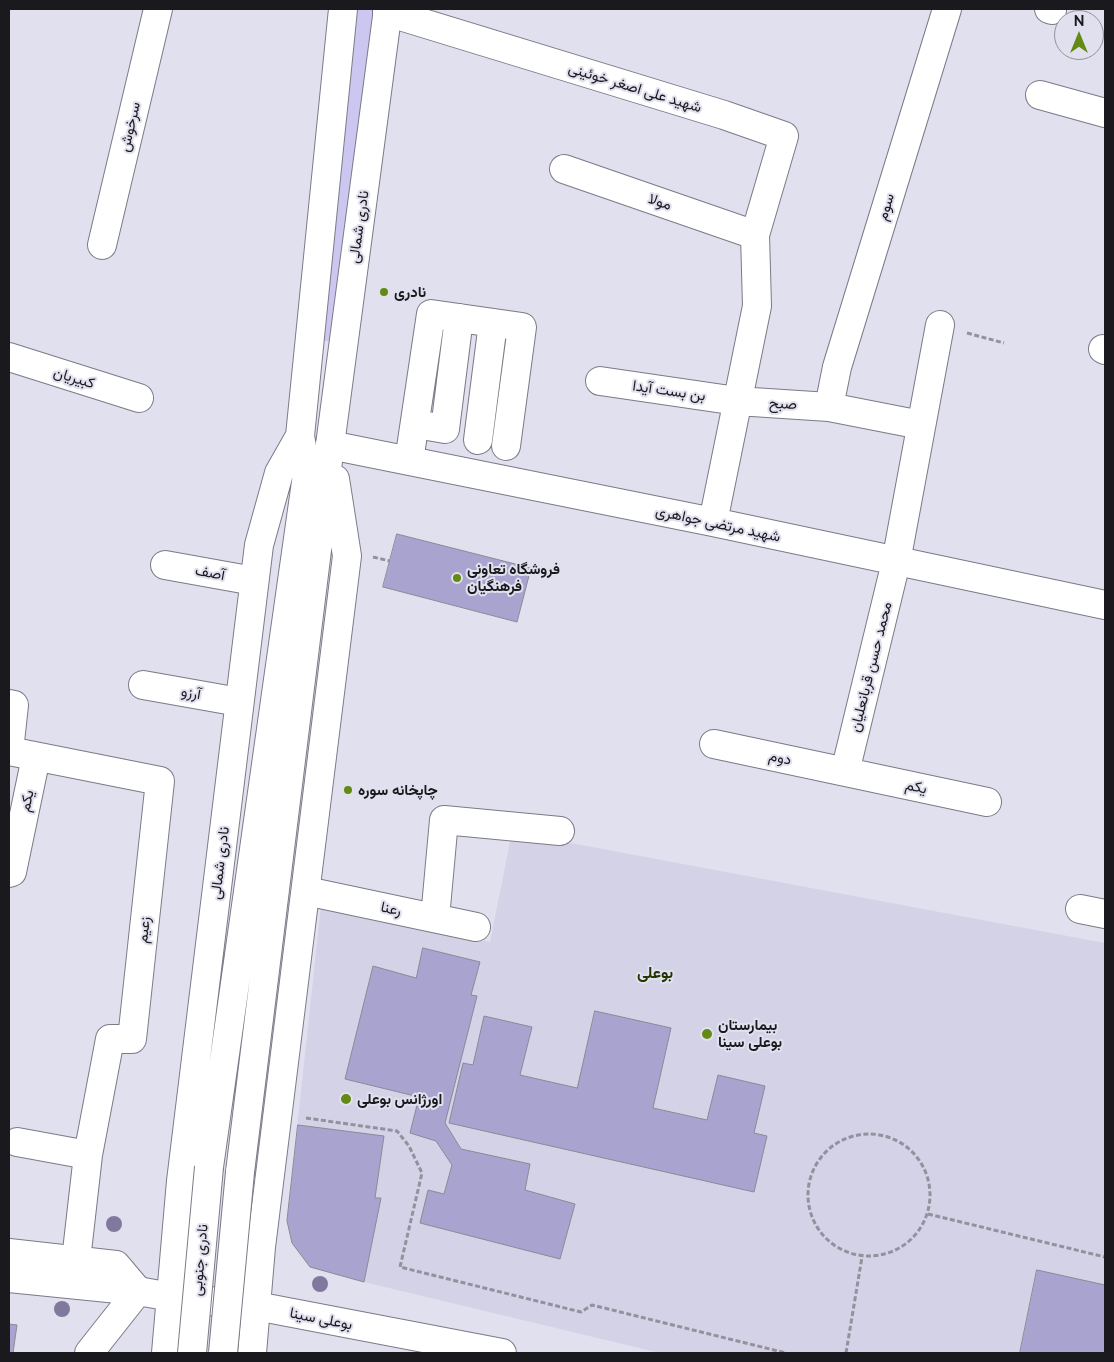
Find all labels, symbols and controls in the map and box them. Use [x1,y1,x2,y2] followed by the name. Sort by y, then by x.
[1054,10,1104,60] north arrow
[1074,13,1084,29] text: N
[566,59,704,117] street label: شهید علی اصغر خوئینی
[116,100,144,154] street label: سرخوش
[345,189,373,265] street label: نادری شمالی
[646,190,674,214] street label: مولا
[873,191,899,223] street label: سوم
[394,283,426,301] place label: نادری
[378,286,390,298] marker: نادری
[51,363,97,393] street label: کبیریان
[631,377,707,405] street label: بن بست آیدا
[769,394,797,414] street label: صبح
[654,502,782,546] street label: شهید مرتضی جواهری
[467,560,560,595] place label: فروشگاه تعاونی فرهنگیان
[194,562,226,584] street label: آصف
[451,572,463,584] marker: فروشگاه تعاونی فرهنگیان
[846,600,896,734] street label: محمد حسن قربانعلیان
[180,682,202,704] street label: آرزو
[767,747,793,769] street label: دوم
[903,776,929,798] street label: یکم
[358,781,438,799] place label: چاپخانه سوره
[342,784,354,796] marker: چاپخانه سوره
[16,788,38,814] street label: یکم
[207,826,233,900] street label: نادری شمالی
[379,898,403,920] street label: رعنا
[134,916,154,944] street label: زعیم
[637,963,673,983] district label: بوعلی
[718,1016,782,1051] place label: بیمارستان بوعلی سینا
[700,1027,714,1041] marker: بیمارستان بوعلی سینا
[357,1090,442,1108] place label: اورژانس بوعلی
[339,1092,353,1106] marker: اورژانس بوعلی
[188,1223,212,1297] street label: نادری جنوبی
[288,1304,354,1334] street label: بوعلی سینا

